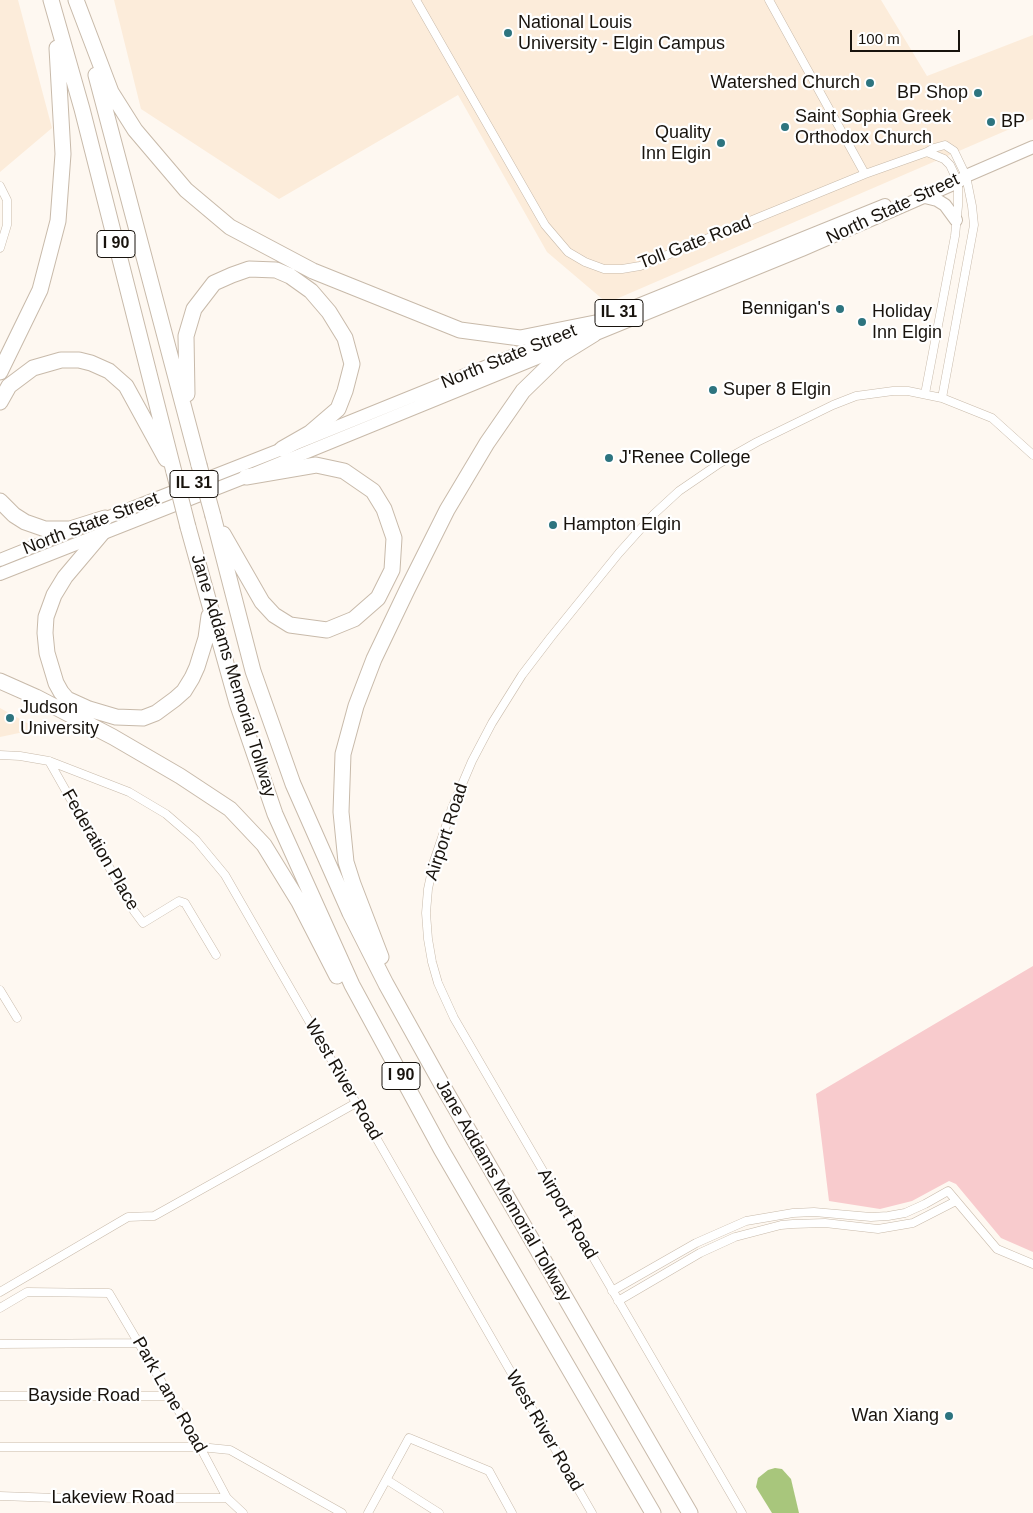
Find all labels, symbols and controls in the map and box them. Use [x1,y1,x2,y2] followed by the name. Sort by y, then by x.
[518,12,725,54] place label: National Louis University - Elgin Campus
[853,20,963,52] scale bar
[502,27,514,39] marker: National Louis University - Elgin Campus
[858,30,900,47] text: 100 m
[711,72,860,94] place label: Watershed Church
[864,77,876,89] marker: Watershed Church
[897,82,968,104] place label: BP Shop
[972,87,984,99] marker: BP Shop
[795,106,951,148] place label: Saint Sophia Greek Orthodox Church
[1001,111,1025,133] place label: BP
[985,116,997,128] marker: BP
[779,121,791,133] marker: Saint Sophia Greek Orthodox Church
[641,122,711,164] place label: Quality Inn Elgin
[715,137,727,149] marker: Quality Inn Elgin
[823,169,963,249] street label: North State Street
[636,212,754,274] street label: Toll Gate Road
[97,230,135,258] road number: I 90
[741,298,830,320] place label: Bennigan's
[595,300,643,326] road number: IL 31
[872,301,942,344] place label: Holiday Inn Elgin
[834,303,846,315] marker: Bennigan's
[856,316,868,328] marker: Holiday Inn Elgin
[438,320,580,394] street label: North State Street
[723,379,831,401] place label: Super 8 Elgin
[707,384,719,396] marker: Super 8 Elgin
[619,447,751,469] place label: J'Renee College
[603,452,615,464] marker: J'Renee College
[170,470,218,498] road number: IL 31
[20,488,162,560] street label: North State Street
[563,514,681,536] place label: Hampton Elgin
[547,519,559,531] marker: Hampton Elgin
[186,552,280,800] street label: Jane Addams Memorial Tollway
[20,697,99,740] place label: Judson University
[4,712,16,724] marker: Judson University
[421,781,473,883] street label: Airport Road
[57,786,143,914] street label: Federation Place
[300,1016,386,1144] street label: West River Road
[382,1062,420,1090] road number: I 90
[430,1076,576,1306] street label: Jane Addams Memorial Tollway
[532,1165,602,1263] street label: Airport Road
[127,1333,211,1457] street label: Park Lane Road
[501,1367,587,1495] street label: West River Road
[28,1385,140,1407] street label: Bayside Road
[852,1405,939,1427] place label: Wan Xiang
[943,1410,955,1422] marker: Wan Xiang
[51,1487,175,1509] street label: Lakeview Road

